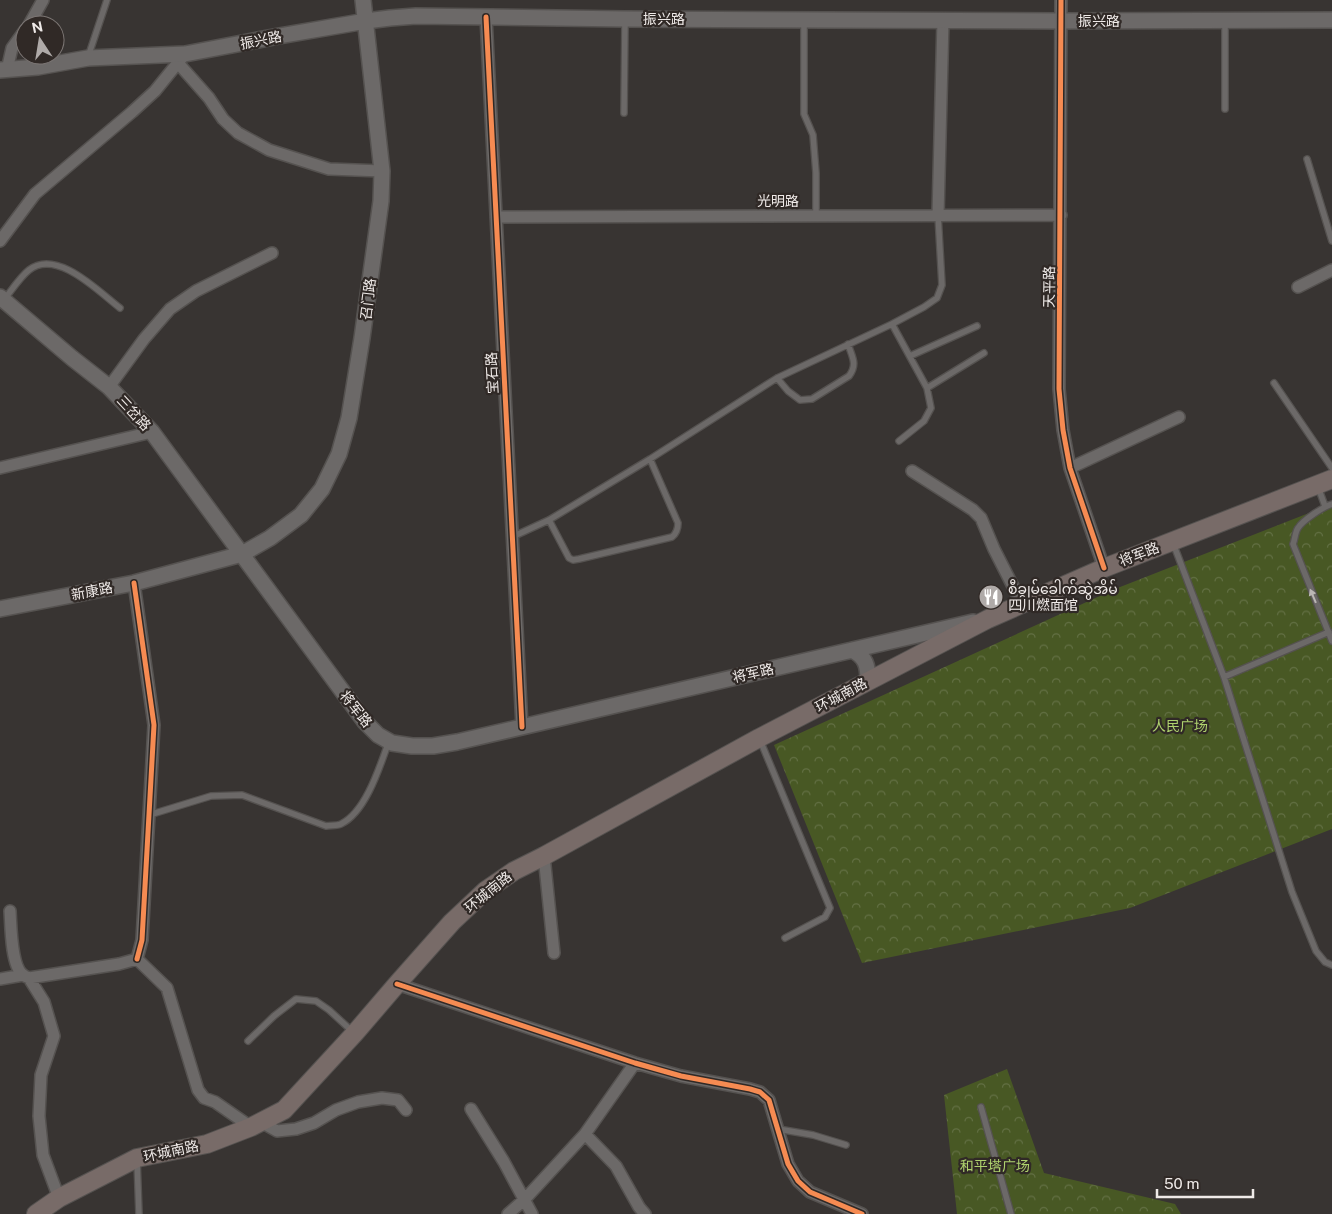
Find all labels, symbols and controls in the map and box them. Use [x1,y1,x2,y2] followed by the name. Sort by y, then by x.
[643,11,685,27] street label: 振兴路
[1078,13,1120,29] street label: 振兴路
[15,15,65,65] north arrow
[30,18,44,36] text: N
[239,28,283,52] street label: 振兴路
[757,193,799,209] street label: 光明路
[1041,266,1057,308] street label: 天平路
[358,277,378,321] street label: 召门路
[483,352,501,394] street label: 宝石路
[114,392,154,434] street label: 三岔路
[1117,539,1161,569] street label: 将军路
[70,579,114,603] street label: 新康路
[1008,579,1118,613] place label: စီချွမ်ခေါက်ဆွဲအိမ် 四川燃面馆
[978,584,1004,610] restaurant icon: စီချွမ်ခေါက်ဆွဲအိမ် 四川燃面馆
[1309,589,1317,603] one-way arrow
[731,660,775,686] street label: 将军路
[813,675,869,715] street label: 环城南路
[337,688,375,730] street label: 将军路
[1152,718,1208,734] park label: 人民广场
[461,868,515,916] street label: 环城南路
[142,1137,200,1165] street label: 环城南路
[960,1158,1030,1174] park label: 和平塔广场
[1157,1166,1253,1198] scale bar
[1164,1175,1199,1192] text: 50 m

